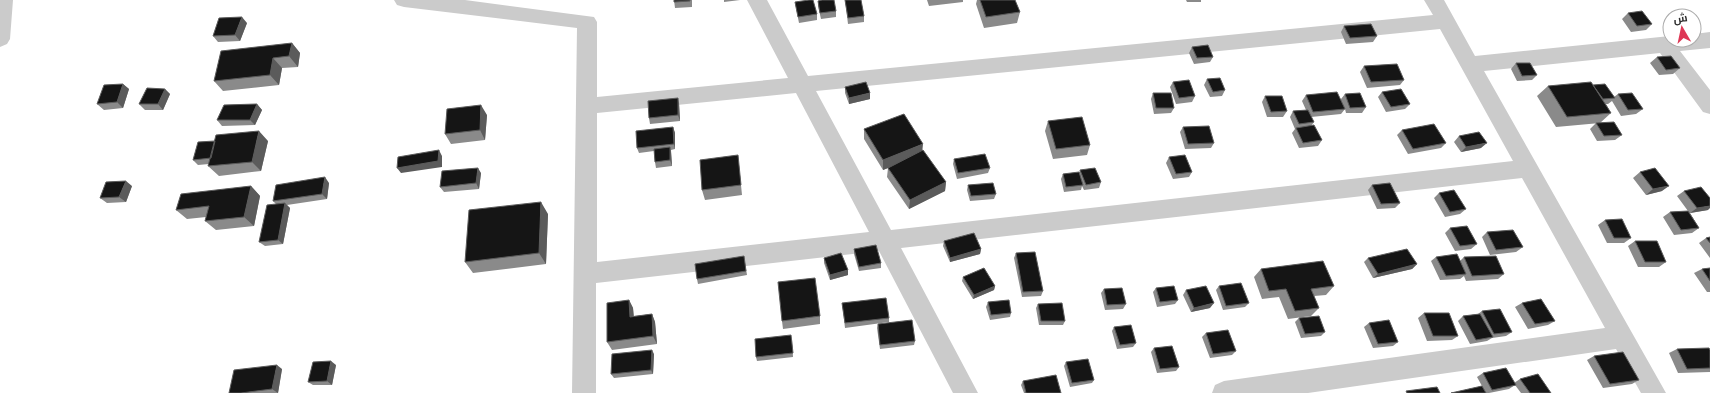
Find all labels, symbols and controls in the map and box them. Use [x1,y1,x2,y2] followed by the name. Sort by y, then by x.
[1662,8,1702,48] north arrow
[1672,10,1689,27] text: ش

